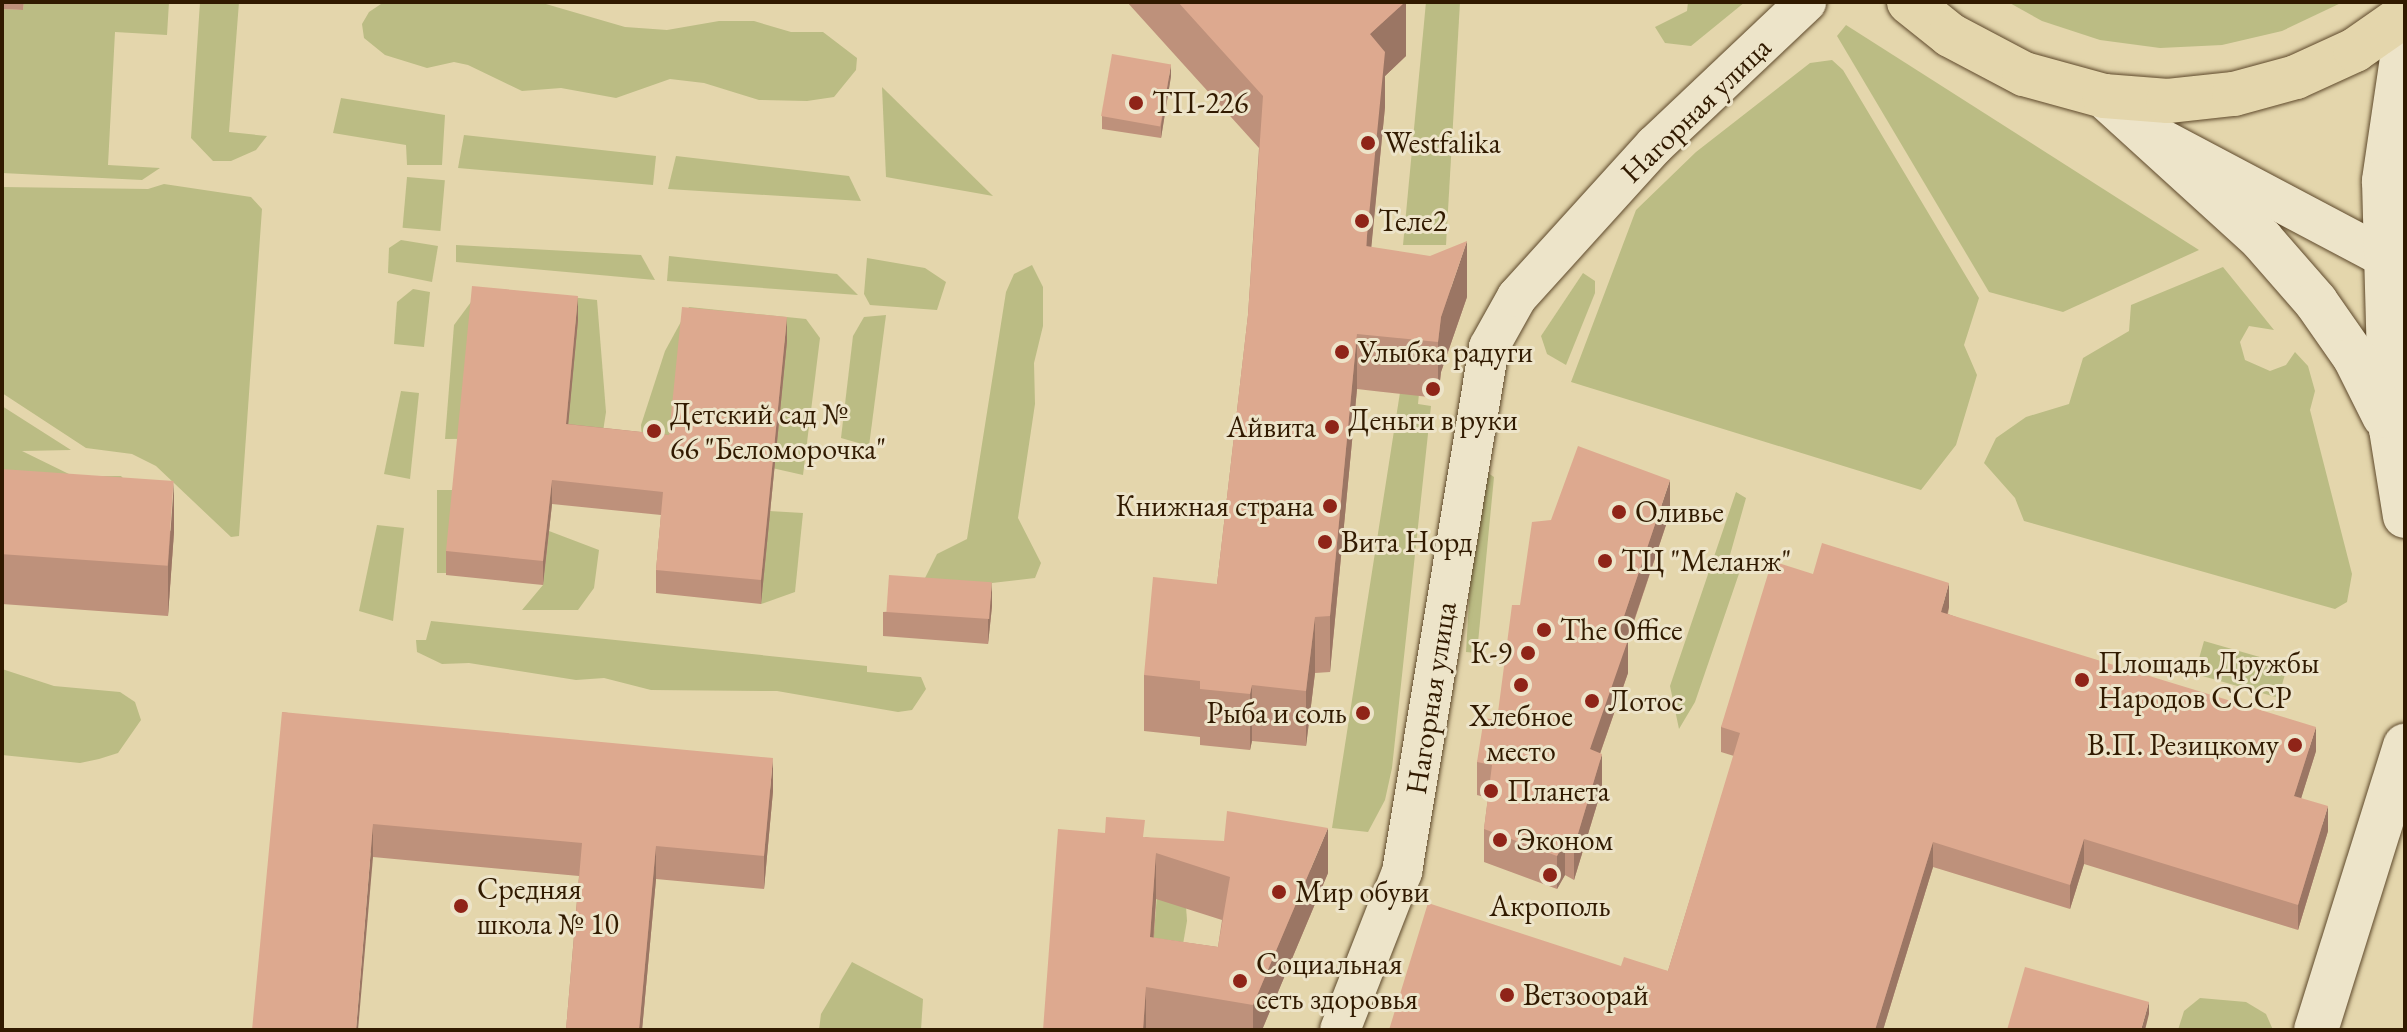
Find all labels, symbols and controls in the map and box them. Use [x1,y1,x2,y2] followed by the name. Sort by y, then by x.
[1614,30,1778,190] street label: Нагорная улица
[1152,85,1248,121] place label: ТП-226
[1127,94,1145,112] marker: ТП-226
[1384,125,1501,161] place label: Westfalika
[1359,134,1377,152] marker: Westfalika
[1378,203,1447,239] place label: Теле2
[1353,212,1371,230] marker: Теле2
[1358,334,1533,370] place label: Улыбка радуги
[1333,343,1351,361] marker: Улыбка радуги
[1424,380,1442,398] marker: Деньги в руки
[670,396,886,466] place label: Детский сад № 66 "Беломорочка"
[1348,402,1518,438] place label: Деньги в руки
[1227,409,1316,445] place label: Айвита
[1323,418,1341,436] marker: Айвита
[645,422,663,440] marker: Детский сад № 66 "Беломорочка"
[1116,488,1314,524] place label: Книжная страна
[1635,494,1724,530] place label: Оливье
[1321,497,1339,515] marker: Книжная страна
[1610,503,1628,521] marker: Оливье
[1341,524,1472,560] place label: Вита Норд
[1316,533,1334,551] marker: Вита Норд
[1621,543,1791,579] place label: ТЦ "Меланж"
[1596,552,1614,570] marker: ТЦ "Меланж"
[1398,599,1464,797] street label: Нагорная улица
[1560,612,1683,648] place label: The Office
[1535,621,1553,639] marker: The Office
[1471,635,1512,671] place label: К-9
[1519,644,1537,662] marker: К-9
[2098,645,2319,716] place label: Площадь Дружбы Народов СССР
[2073,671,2091,689] marker: Площадь Дружбы Народов СССР
[1512,676,1530,694] marker: Хлебное место
[1608,683,1684,719] place label: Лотос
[1583,692,1601,710] marker: Лотос
[1206,695,1347,731] place label: Рыба и соль
[1469,698,1573,768] place label: Хлебное место
[1354,704,1372,722] marker: Рыба и соль
[2087,727,2279,763] place label: В.П. Резицкому
[2286,736,2304,754] marker: В.П. Резицкому
[1507,773,1610,809] place label: Планета
[1482,782,1500,800] marker: Планета
[1516,822,1613,858] place label: Эконом
[1491,831,1509,849] marker: Эконом
[1541,866,1559,884] marker: Акрополь
[477,871,619,942] place label: Средняя школа № 10
[1295,874,1429,910] place label: Мир обуви
[1270,883,1288,901] marker: Мир обуви
[1489,888,1611,924] place label: Акрополь
[452,897,470,915] marker: Средняя школа № 10
[1256,946,1418,1016] place label: Социальная сеть здоровья
[1231,972,1249,990] marker: Социальная сеть здоровья
[1523,977,1649,1013] place label: Ветзоорай
[1498,986,1516,1004] marker: Ветзоорай

